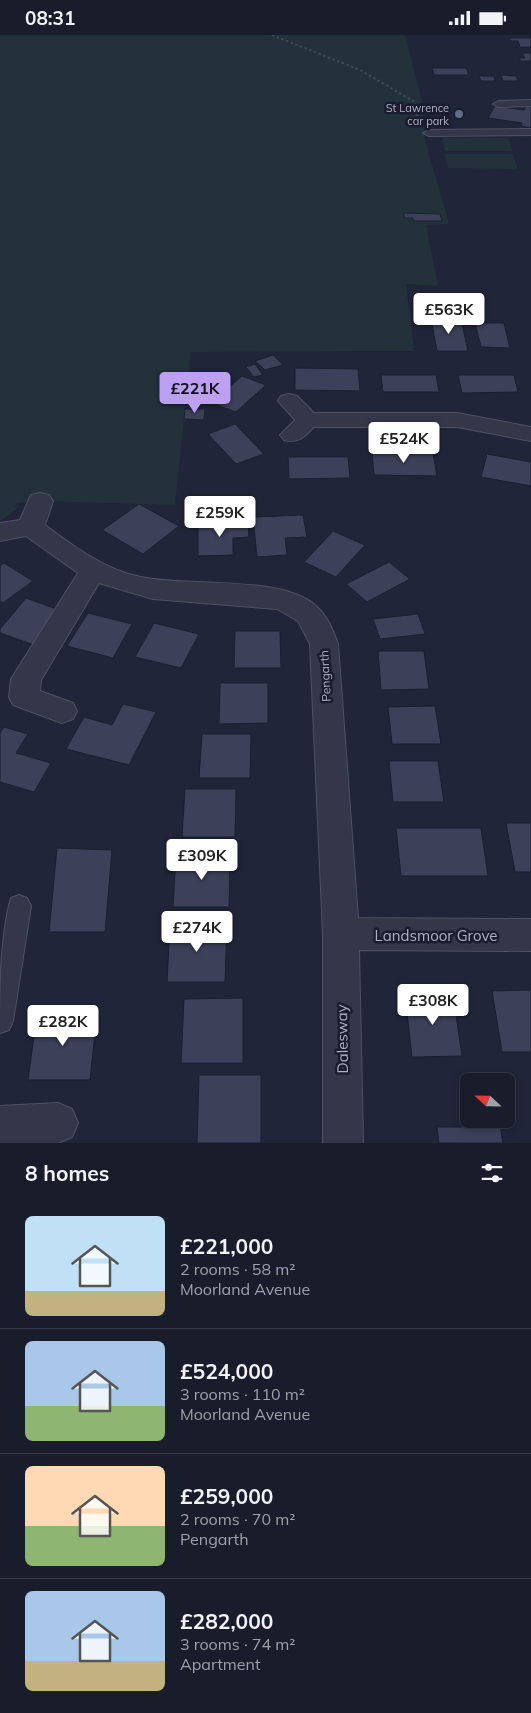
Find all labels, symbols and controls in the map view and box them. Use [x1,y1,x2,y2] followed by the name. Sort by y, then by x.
[25,6,75,30] text: 08:31
[386,101,449,128] place label: St Lawrence car park
[453,108,465,120] marker: St Lawrence car park
[414,293,484,335] pin: £563K
[424,299,474,319] text: £563K
[160,371,230,414] pin: £221K
[170,378,220,398] text: £221K
[369,421,439,464] pin: £524K
[379,428,429,448] text: £524K
[185,495,255,538] pin: £259K
[195,502,245,522] text: £259K
[316,650,334,702] street label: Pengarth
[167,839,237,881] pin: £309K
[177,845,227,865] text: £309K
[162,911,232,953] pin: £274K
[172,917,222,937] text: £274K
[375,926,497,945] street label: Landsmoor Grove
[398,983,468,1026] pin: £308K
[408,990,458,1010] text: £308K
[332,1004,352,1074] street label: Dalesway
[28,1005,98,1047] pin: £282K
[38,1011,88,1031] text: £282K
[460,1073,515,1127] north arrow
[460,1073,515,1128] map controls
[478,1159,506,1187] icon: filters
[25,1160,109,1186] text: 8 homes
[180,1233,273,1259] text: £221,000
[65,1236,125,1296] icon: home
[180,1259,295,1279] text: 2 rooms · 58 m²
[180,1279,310,1299] text: Moorland Avenue
[180,1358,273,1384] text: £524,000
[65,1361,125,1421] icon: home
[180,1384,305,1404] text: 3 rooms · 110 m²
[180,1404,310,1424] text: Moorland Avenue
[180,1483,273,1509] text: £259,000
[65,1486,125,1546] icon: home
[180,1509,295,1529] text: 2 rooms · 70 m²
[180,1529,249,1549] text: Pengarth
[180,1608,273,1634] text: £282,000
[65,1611,125,1671] icon: home
[180,1634,295,1654] text: 3 rooms · 74 m²
[180,1654,261,1674] text: Apartment

